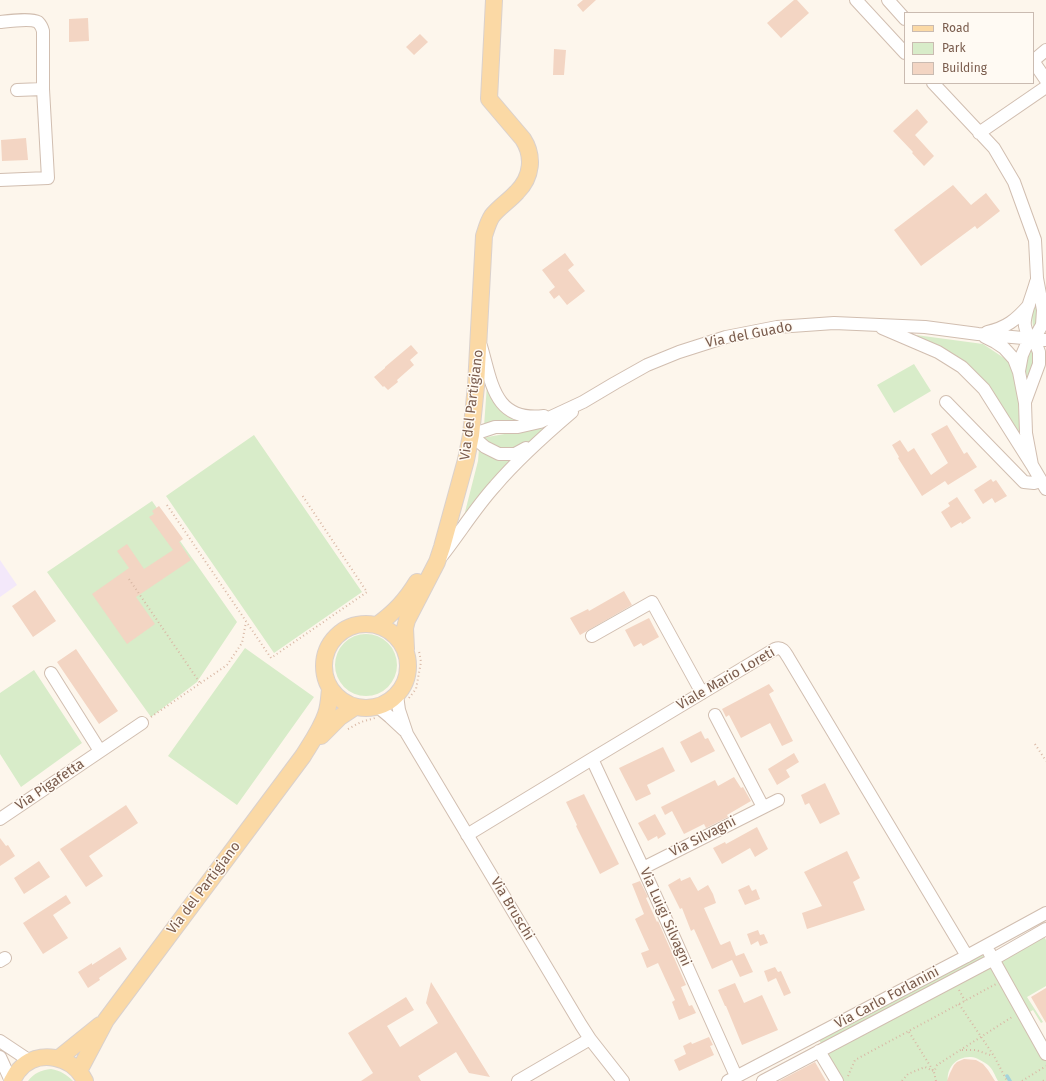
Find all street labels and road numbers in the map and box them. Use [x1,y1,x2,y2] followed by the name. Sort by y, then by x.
[704,318,794,352] street label: Via del Guado
[457,349,487,461] street label: Via del Partigiano
[674,644,778,714] street label: Viale Mario Loreti
[12,756,88,814] street label: Via Pigafetta
[667,813,739,861] street label: Via Silvagni
[164,838,244,938] street label: Via del Partigiano
[636,865,694,969] street label: Via Luigi Silvagni
[487,874,537,944] street label: Via Bruschi
[832,963,942,1033] street label: Via Carlo Forlanini

